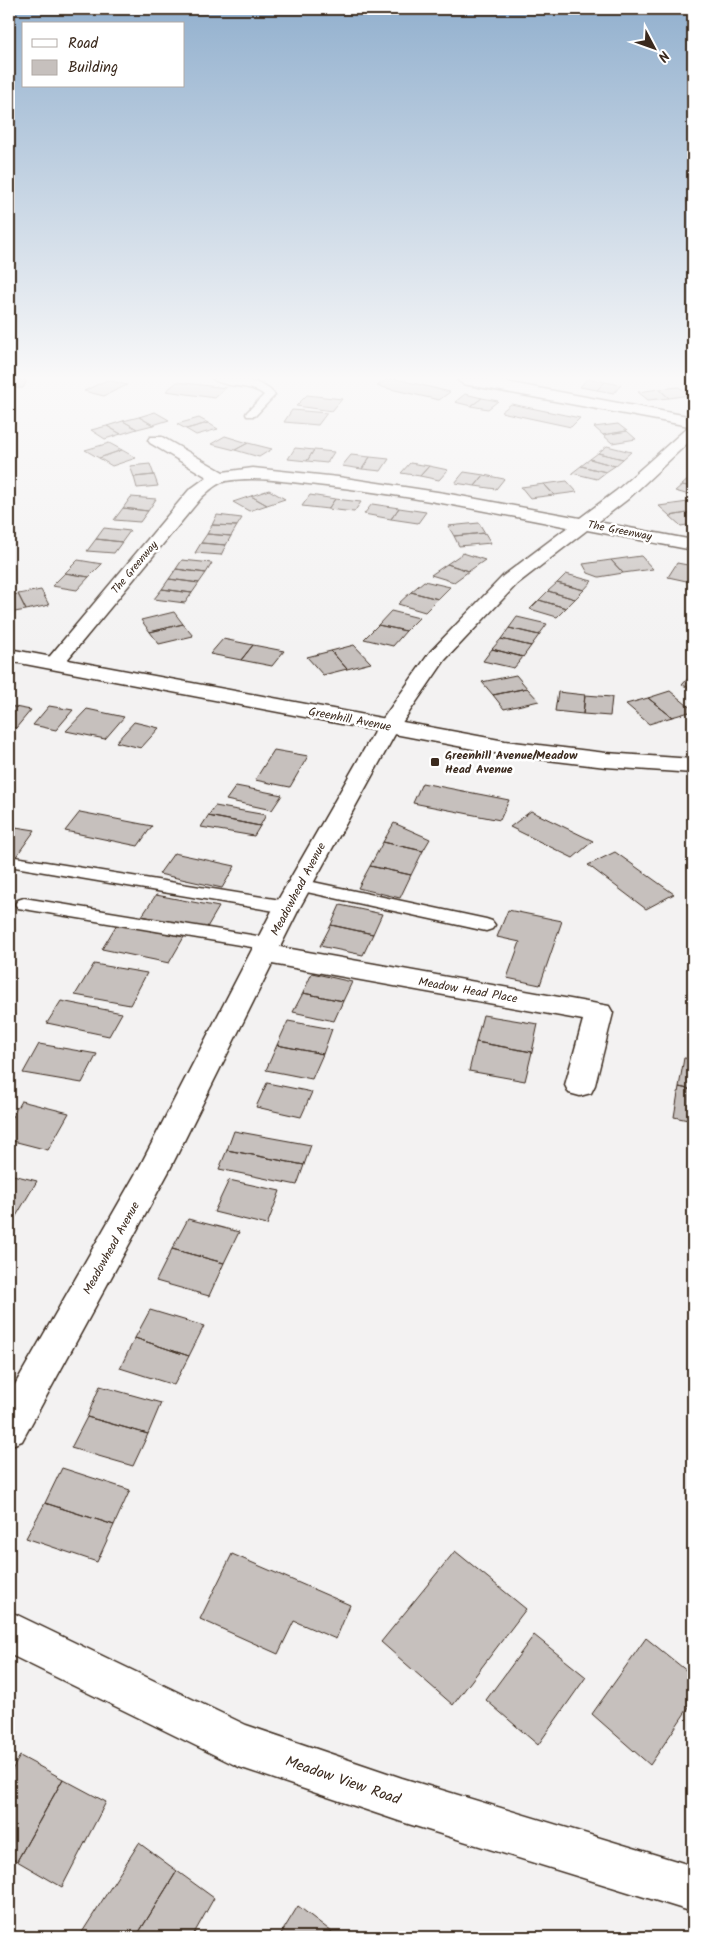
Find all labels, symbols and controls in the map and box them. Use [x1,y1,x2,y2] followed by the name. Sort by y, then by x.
[22,22,185,88] legend
[630,22,680,72] north arrow
[68,32,99,56] text: Road
[652,45,674,67] text: N
[68,56,118,80] text: Building
[586,516,654,546] street label: The Greenway
[107,536,163,598] street label: The Greenway
[307,702,393,737] street label: Greenhill Avenue
[445,746,578,779] place label: Greenhill Avenue/Meadow Head Avenue
[429,756,441,768] marker: Greenhill Avenue/Meadow Head Avenue
[266,839,331,939] street label: Meadowhead Avenue
[417,972,520,1009] street label: Meadow Head Place
[78,1198,145,1298] street label: Meadowhead Avenue
[282,1750,404,1812] street label: Meadow View Road

